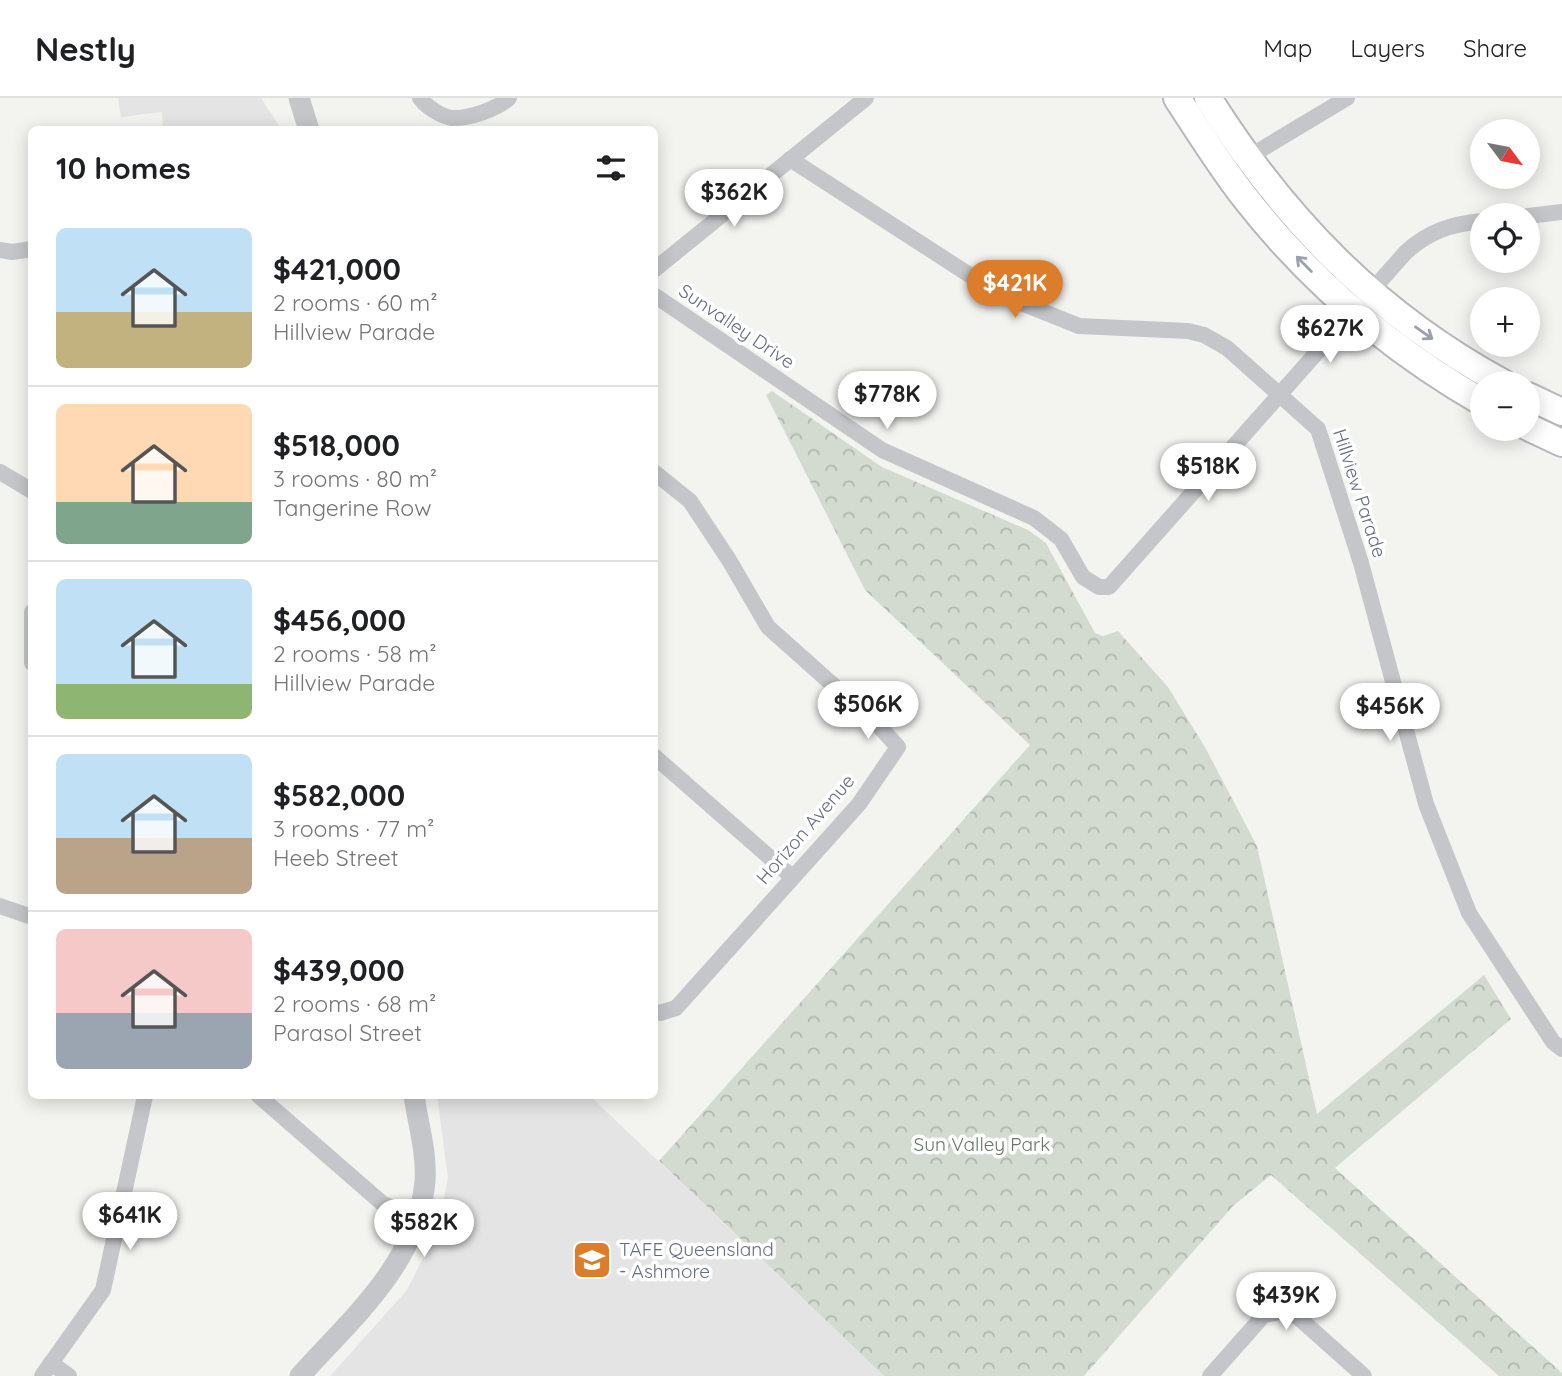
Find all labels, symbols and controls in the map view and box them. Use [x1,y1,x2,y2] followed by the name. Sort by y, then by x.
[35,28,136,69] text: Nestly
[1263,33,1312,63] text: Map
[1350,33,1425,63] text: Layers
[1463,33,1527,63] text: Share
[1470,119,1540,189] north arrow
[1470,119,1540,441] map controls
[56,149,191,187] text: 10 homes
[592,149,630,187] icon: filters
[685,170,783,229] pin: $362K
[701,177,767,206] text: $362K
[1470,203,1540,273] button: locate
[273,250,401,288] text: $421,000
[112,256,196,340] icon: home
[1295,256,1312,273] one-way arrow
[966,260,1064,320] pin: $421K
[983,268,1047,297] text: $421K
[674,278,800,374] street label: Sunvalley Drive
[1470,287,1540,357] button: +
[273,288,438,317] text: 2 rooms · 60 m²
[1281,306,1379,365] pin: $627K
[1296,313,1364,342] text: $627K
[273,317,435,346] text: Hillview Parade
[1414,326,1433,341] one-way arrow
[1470,371,1540,441] button: −
[838,372,936,431] pin: $778K
[854,379,920,408] text: $778K
[273,426,400,464] text: $518,000
[1328,426,1392,560] street label: Hillview Parade
[112,432,196,516] icon: home
[1159,444,1257,503] pin: $518K
[1176,451,1240,480] text: $518K
[273,464,437,493] text: 3 rooms · 80 m²
[273,493,432,522] text: Tangerine Row
[273,601,406,639] text: $456,000
[112,607,196,691] icon: home
[273,639,436,668] text: 2 rooms · 58 m²
[273,668,435,697] text: Hillview Parade
[819,682,917,741] pin: $506K
[1341,684,1439,743] pin: $456K
[834,689,902,718] text: $506K
[1356,691,1424,720] text: $456K
[751,769,859,889] street label: Horizon Avenue
[273,776,405,814] text: $582,000
[112,782,196,866] icon: home
[273,814,434,843] text: 3 rooms · 77 m²
[273,843,399,872] text: Heeb Street
[273,951,405,989] text: $439,000
[112,957,196,1041] icon: home
[273,989,436,1018] text: 2 rooms · 68 m²
[273,1018,422,1047] text: Parasol Street
[914,1132,1050,1156] park label: Sun Valley Park
[81,1192,179,1252] pin: $641K
[98,1200,162,1229] text: $641K
[375,1200,473,1259] pin: $582K
[390,1207,458,1236] text: $582K
[619,1237,774,1283] place label: TAFE Queensland - Ashmore
[571,1239,613,1281] school or university icon: TAFE Queensland - Ashmore
[1237,1272,1335,1332] pin: $439K
[1252,1280,1320,1309] text: $439K

